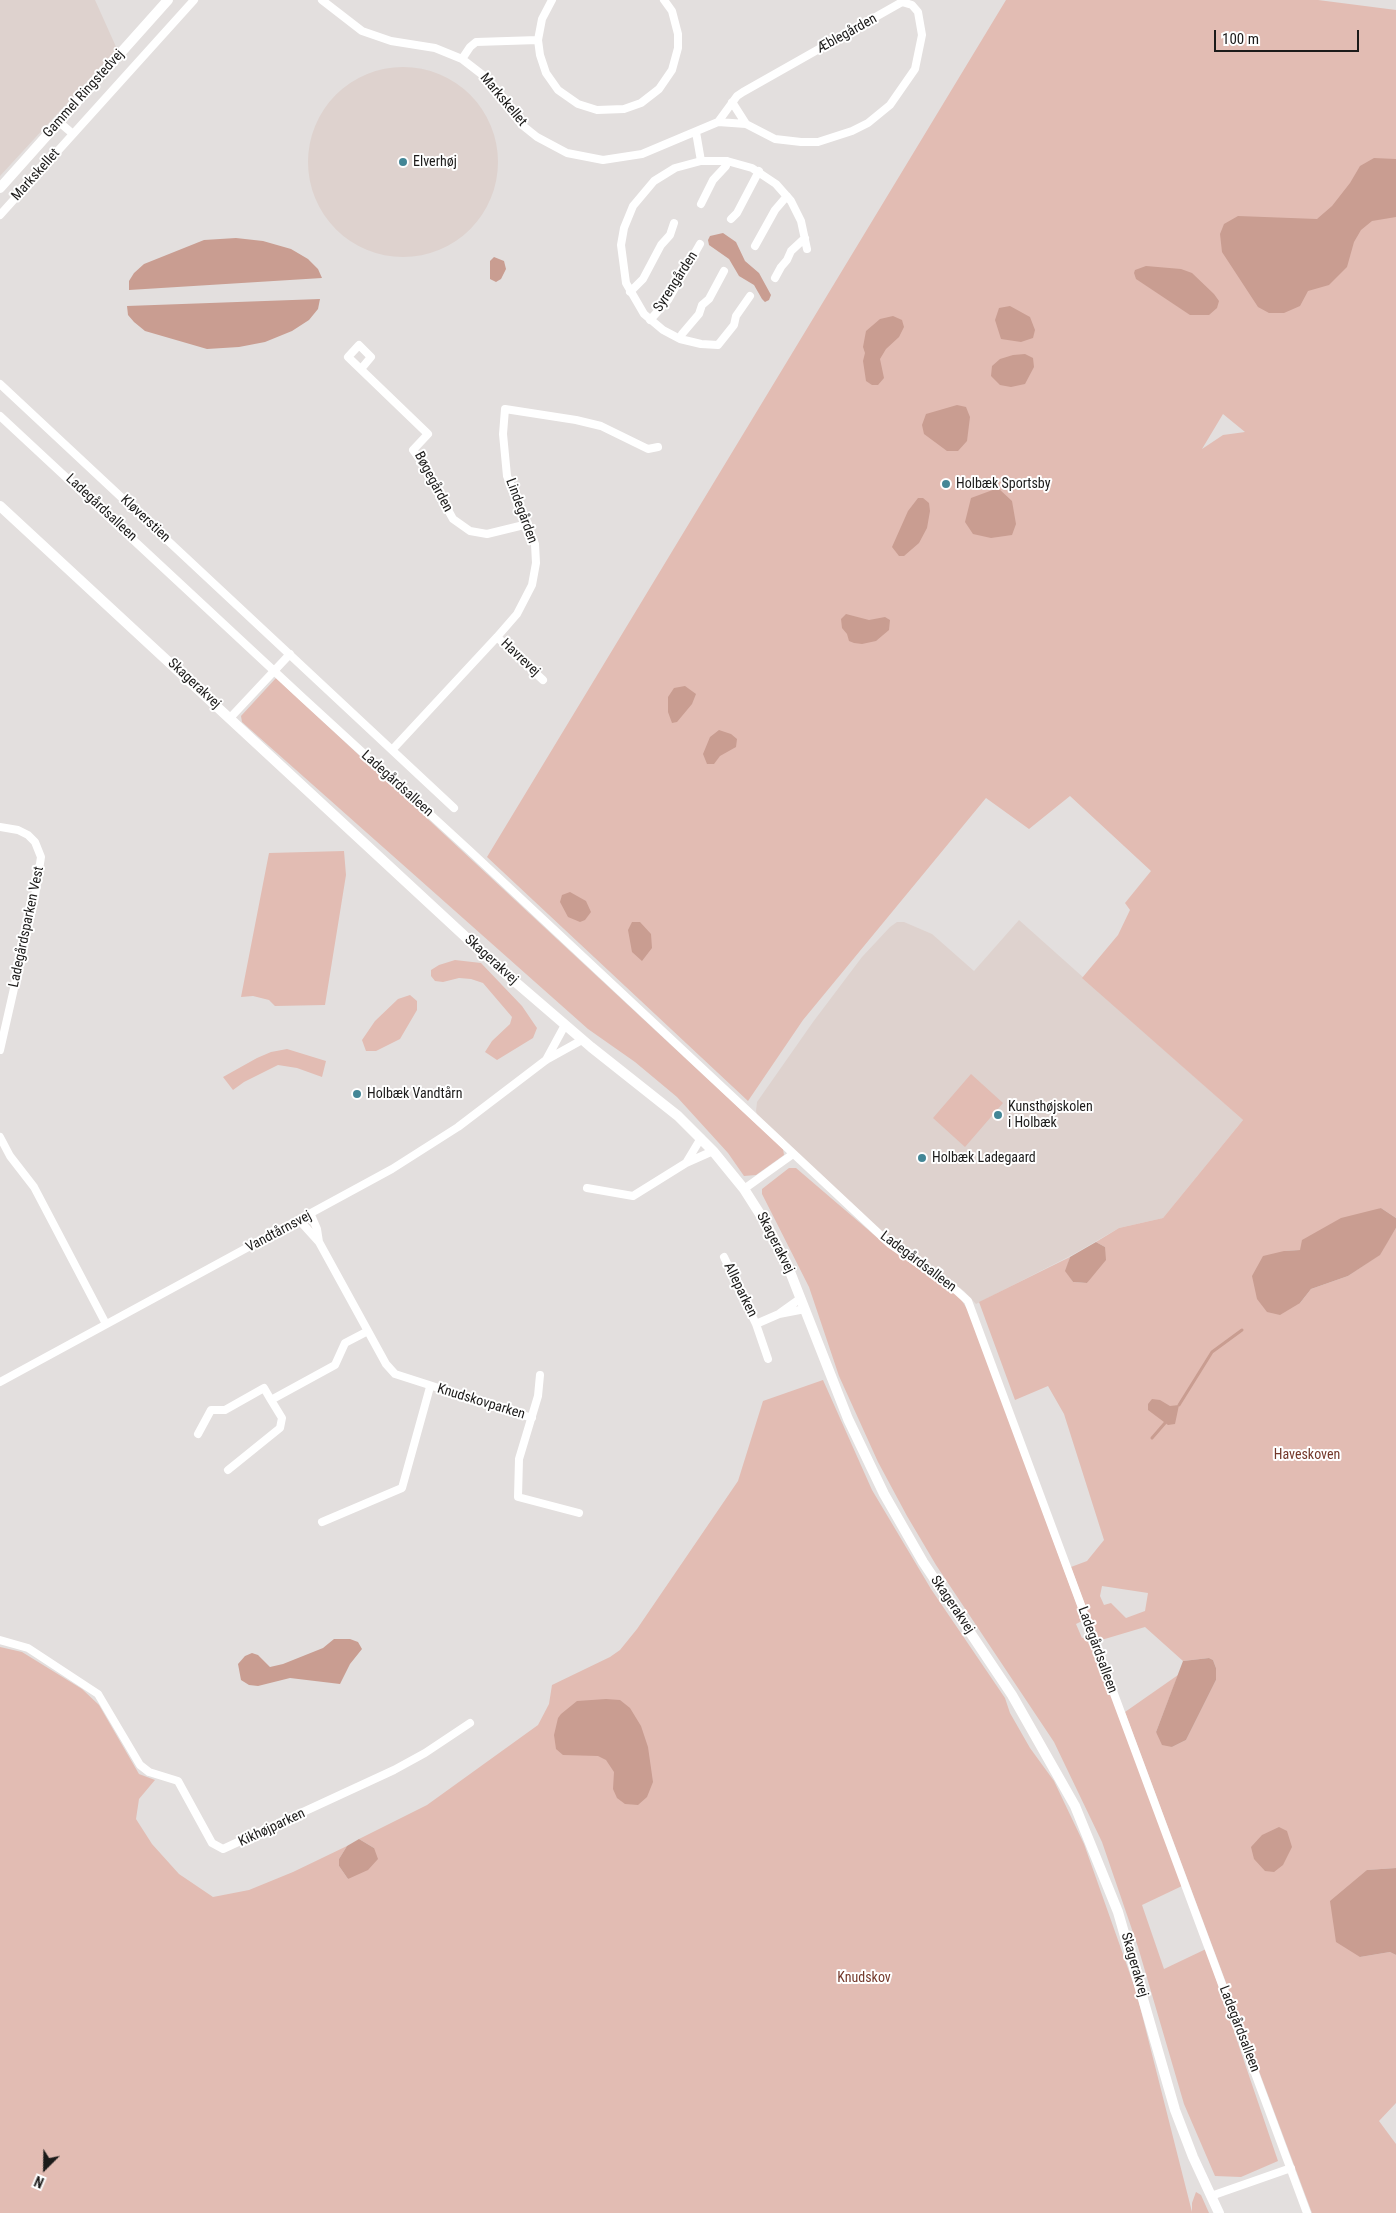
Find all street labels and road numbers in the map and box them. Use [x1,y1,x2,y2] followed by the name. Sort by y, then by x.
[814,11,880,57] street label: Æblegården
[40,46,128,142] street label: Gammel Ringstedvej
[476,70,530,130] street label: Markskellet
[8,146,64,204] street label: Markskellet
[650,249,702,315] street label: Syrengården
[410,449,456,515] street label: Bøgegården
[62,471,140,545] street label: Ladegårdsalleen
[501,476,541,546] street label: Lindegården
[117,492,173,546] street label: Kløverstien
[497,636,543,680] street label: Havrevej
[164,655,224,713] street label: Skagerakvej
[358,747,436,821] street label: Ladegårdsalleen
[6,865,48,989] street label: Ladegårdsparken Vest
[461,932,521,988] street label: Skagerakvej
[243,1208,315,1256] street label: Vandtårnsvej
[752,1210,798,1276] street label: Skagerakvej
[877,1228,959,1296] street label: Ladegårdsalleen
[720,1260,760,1320] street label: Alleparken
[435,1381,527,1423] street label: Knudskovparken
[926,1573,978,1637] street label: Skagerakvej
[1074,1604,1120,1696] street label: Ladegårdsalleen
[236,1805,308,1851] street label: Kikhøjparken
[1117,1931,1151,1999] street label: Skagerakvej
[1215,1984,1263,2074] street label: Ladegårdsalleen

